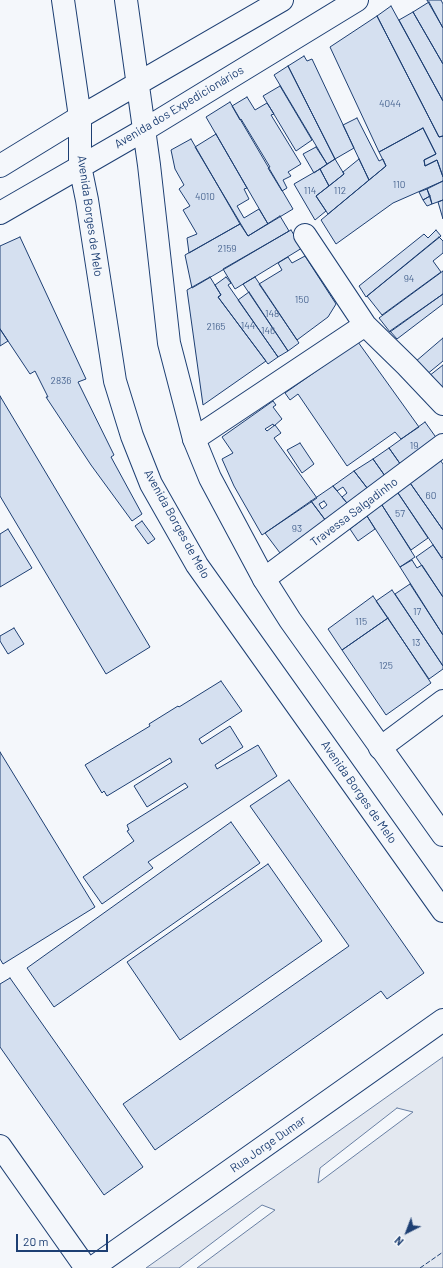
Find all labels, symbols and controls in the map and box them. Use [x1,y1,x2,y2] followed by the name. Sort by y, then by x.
[112,63,246,151] street label: Avenida dos Expedicionários
[379,98,401,110] house number: 4044
[74,154,106,278] street label: Avenida Borges de Melo
[393,179,405,191] house number: 110
[304,185,316,197] house number: 114
[334,185,346,197] house number: 112
[195,191,215,203] house number: 4010
[217,243,237,255] house number: 2159
[404,273,414,285] house number: 94
[295,294,309,306] house number: 150
[265,308,279,320] house number: 148
[241,320,255,332] house number: 144
[206,321,226,333] house number: 2165
[261,325,275,337] house number: 146
[51,375,71,387] house number: 2836
[410,440,418,452] house number: 19
[141,467,213,581] street label: Avenida Borges de Melo
[307,474,401,550] street label: Travessa Salgadinho
[426,490,436,502] house number: 60
[395,508,405,520] house number: 57
[292,523,302,535] house number: 93
[413,606,421,618] house number: 17
[355,616,367,628] house number: 115
[412,637,420,649] house number: 13
[379,660,393,672] house number: 125
[318,738,400,846] street label: Avenida Borges de Melo
[227,1112,309,1176] street label: Rua Jorge Dumar
[387,1212,427,1252] north arrow
[18,1226,110,1252] scale bar
[23,1234,49,1248] text: 20 m
[392,1234,406,1249] text: N

